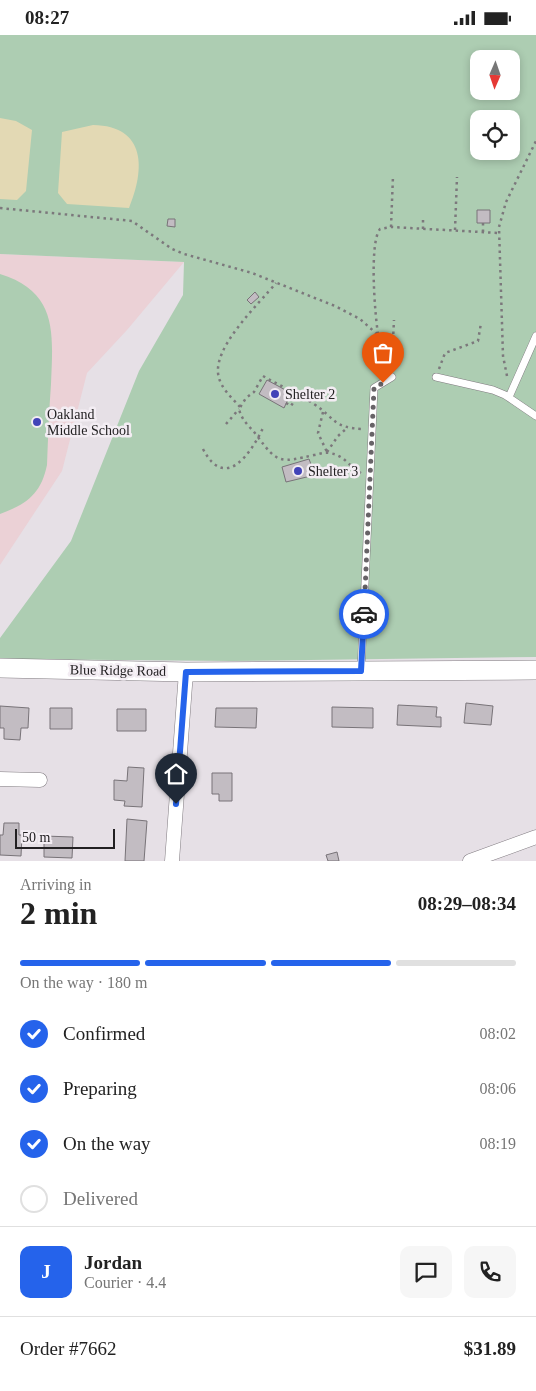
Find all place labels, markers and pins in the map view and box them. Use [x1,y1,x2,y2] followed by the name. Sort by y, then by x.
[362,332,404,383] pin
[285,387,335,402] place label: Shelter 2
[269,388,281,400] marker: Shelter 2
[47,407,130,438] place label: Oakland Middle School
[31,416,43,428] marker: Oakland Middle School
[308,464,358,479] place label: Shelter 3
[292,465,304,477] marker: Shelter 3
[155,753,197,804] pin

